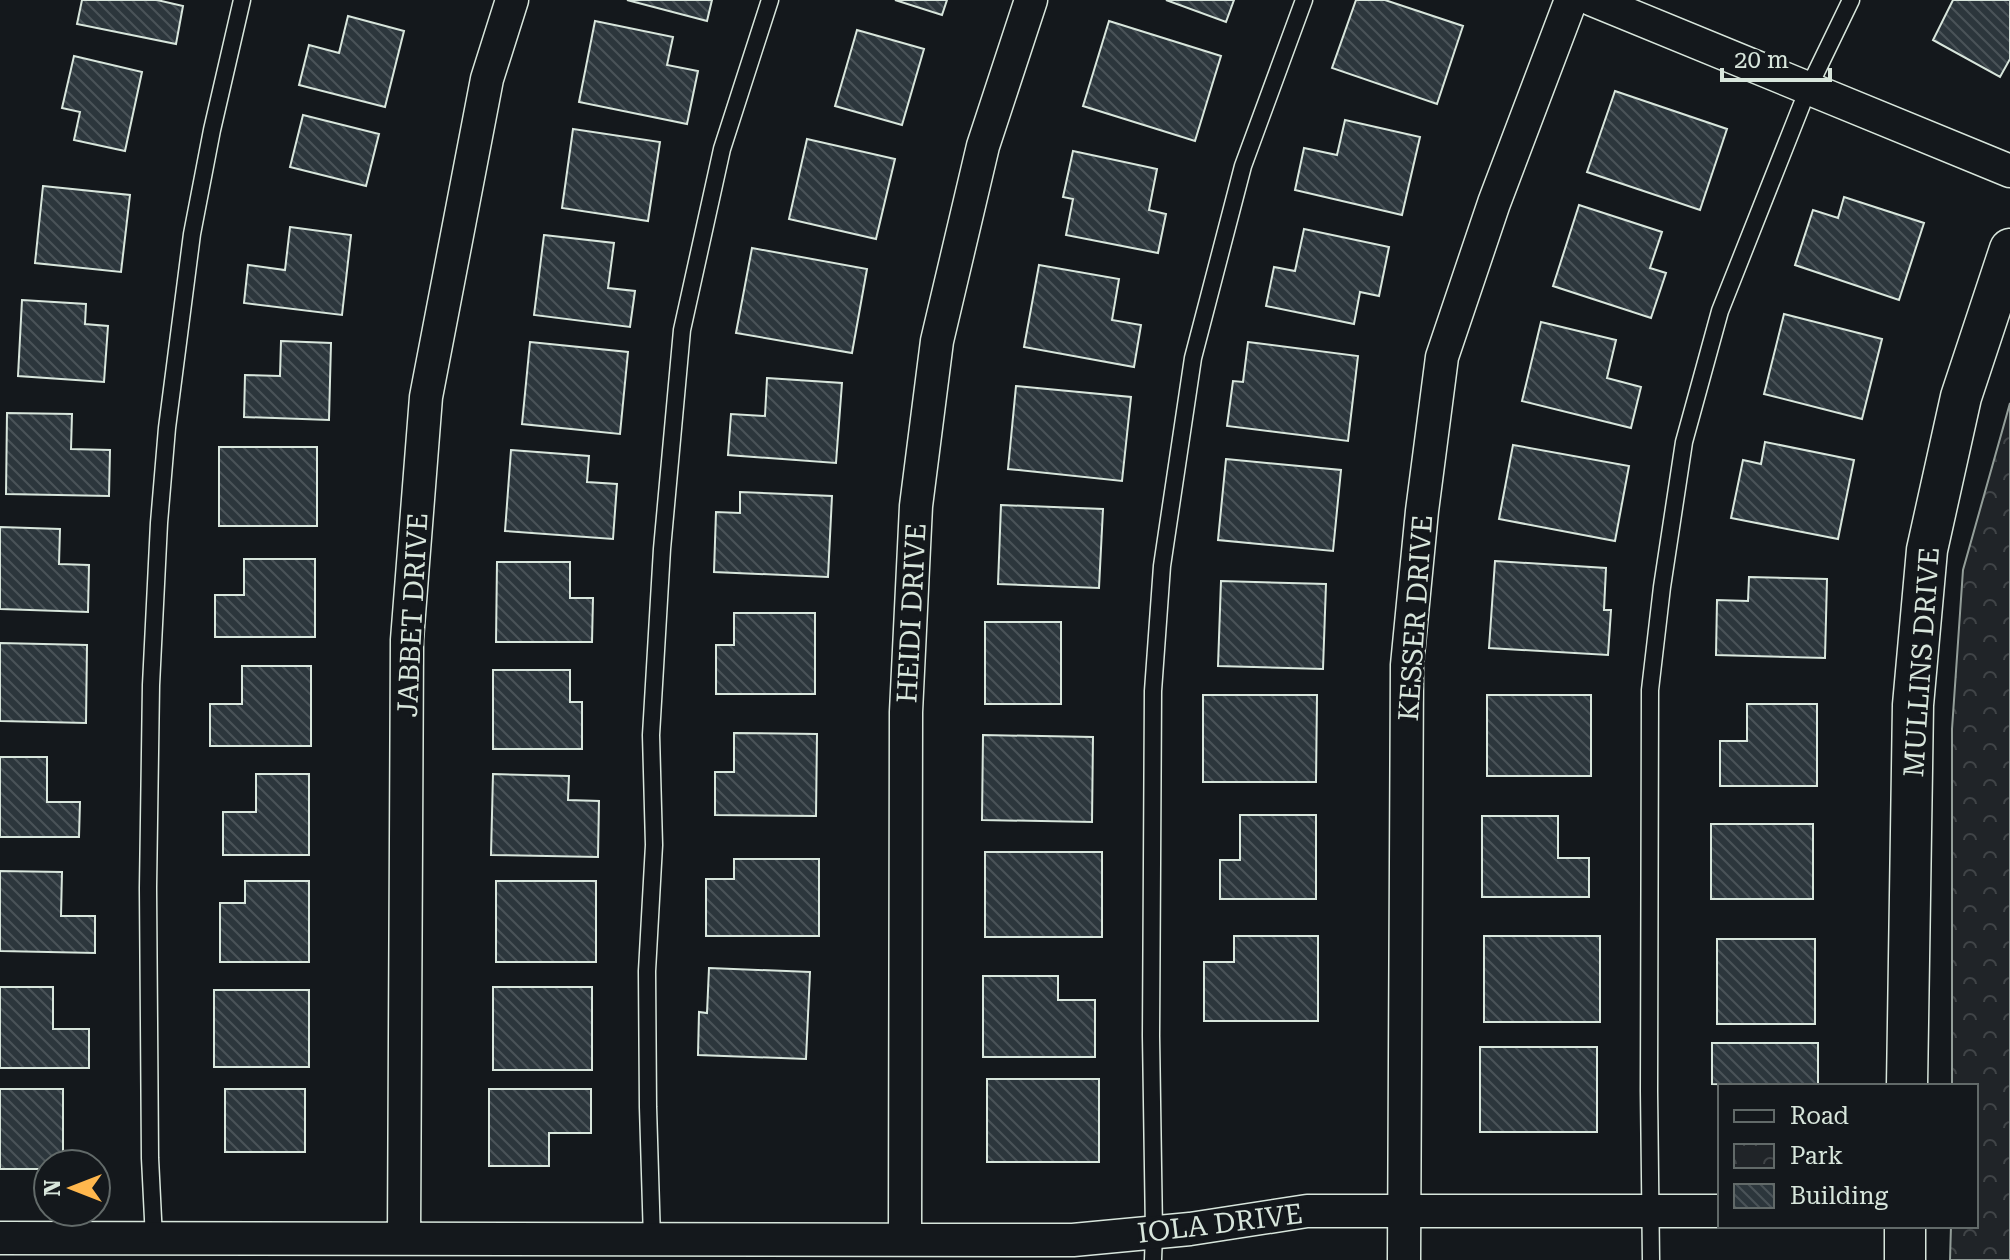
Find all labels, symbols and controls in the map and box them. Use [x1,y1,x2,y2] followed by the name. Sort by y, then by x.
[1722,32,1830,82] scale bar
[1734,46,1789,74] text: 20 m
[391,512,434,718] street label: JABBET DRIVE
[1392,514,1439,722] street label: KESSER DRIVE
[890,522,933,704] street label: HEIDI DRIVE
[1897,546,1946,778] street label: MULLINS DRIVE
[1718,1084,1978,1228] legend
[1790,1102,1849,1130] text: Road
[1790,1142,1843,1170] text: Park
[32,1148,112,1228] north arrow
[40,1179,65,1196] text: N
[1790,1182,1888,1210] text: Building
[1136,1197,1304,1250] street label: IOLA DRIVE

